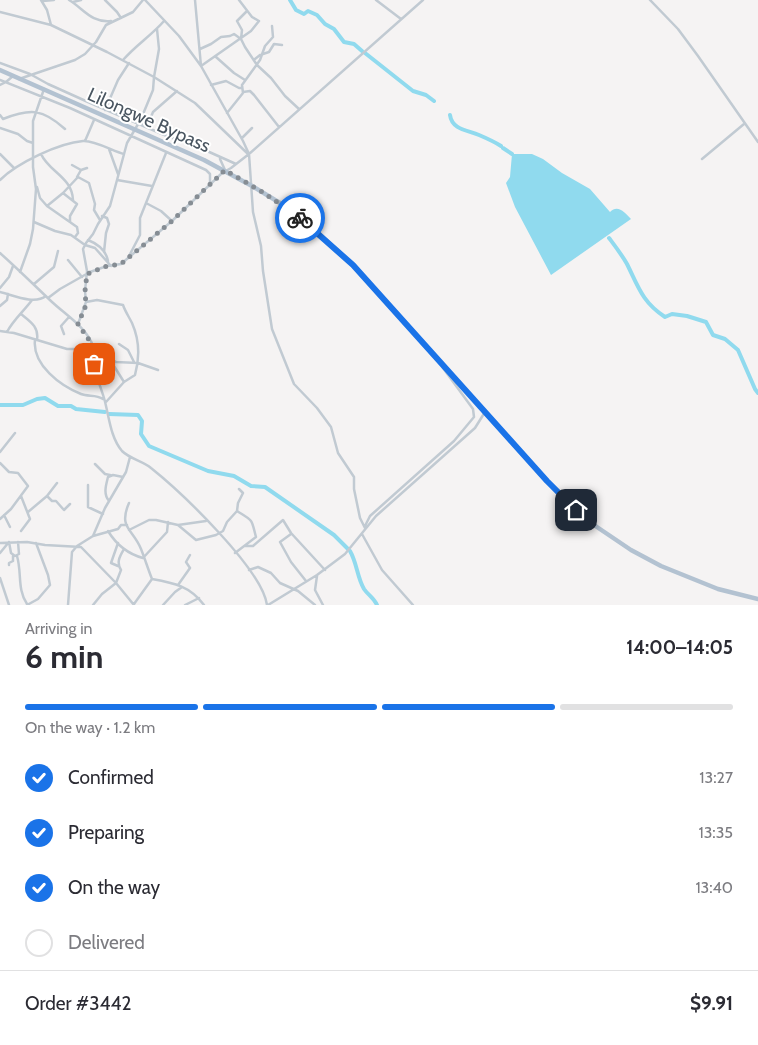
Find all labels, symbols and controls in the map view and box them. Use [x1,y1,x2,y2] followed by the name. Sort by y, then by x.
[84,83,214,157] street label: Lilongwe Bypass
[275,193,325,243] courier
[286,204,314,232] icon: bike
[73,343,115,385] pin
[80,350,108,378] icon: bag
[555,489,597,531] pin
[562,496,590,524] icon: home
[25,619,92,638] text: Arriving in
[626,636,733,659] text: 14:00–14:05
[25,637,103,676] text: 6 min
[25,718,155,737] text: On the way · 1.2 km
[25,764,53,792] icon: check
[68,766,154,789] text: Confirmed
[699,768,733,787] text: 13:27
[25,819,53,847] icon: check
[68,821,144,844] text: Preparing
[698,823,733,842] text: 13:35
[25,874,53,902] icon: check
[68,876,160,899] text: On the way
[695,878,733,897] text: 13:40
[68,931,145,954] text: Delivered
[25,992,131,1015] text: Order #3442
[690,992,733,1015] text: $9.91

